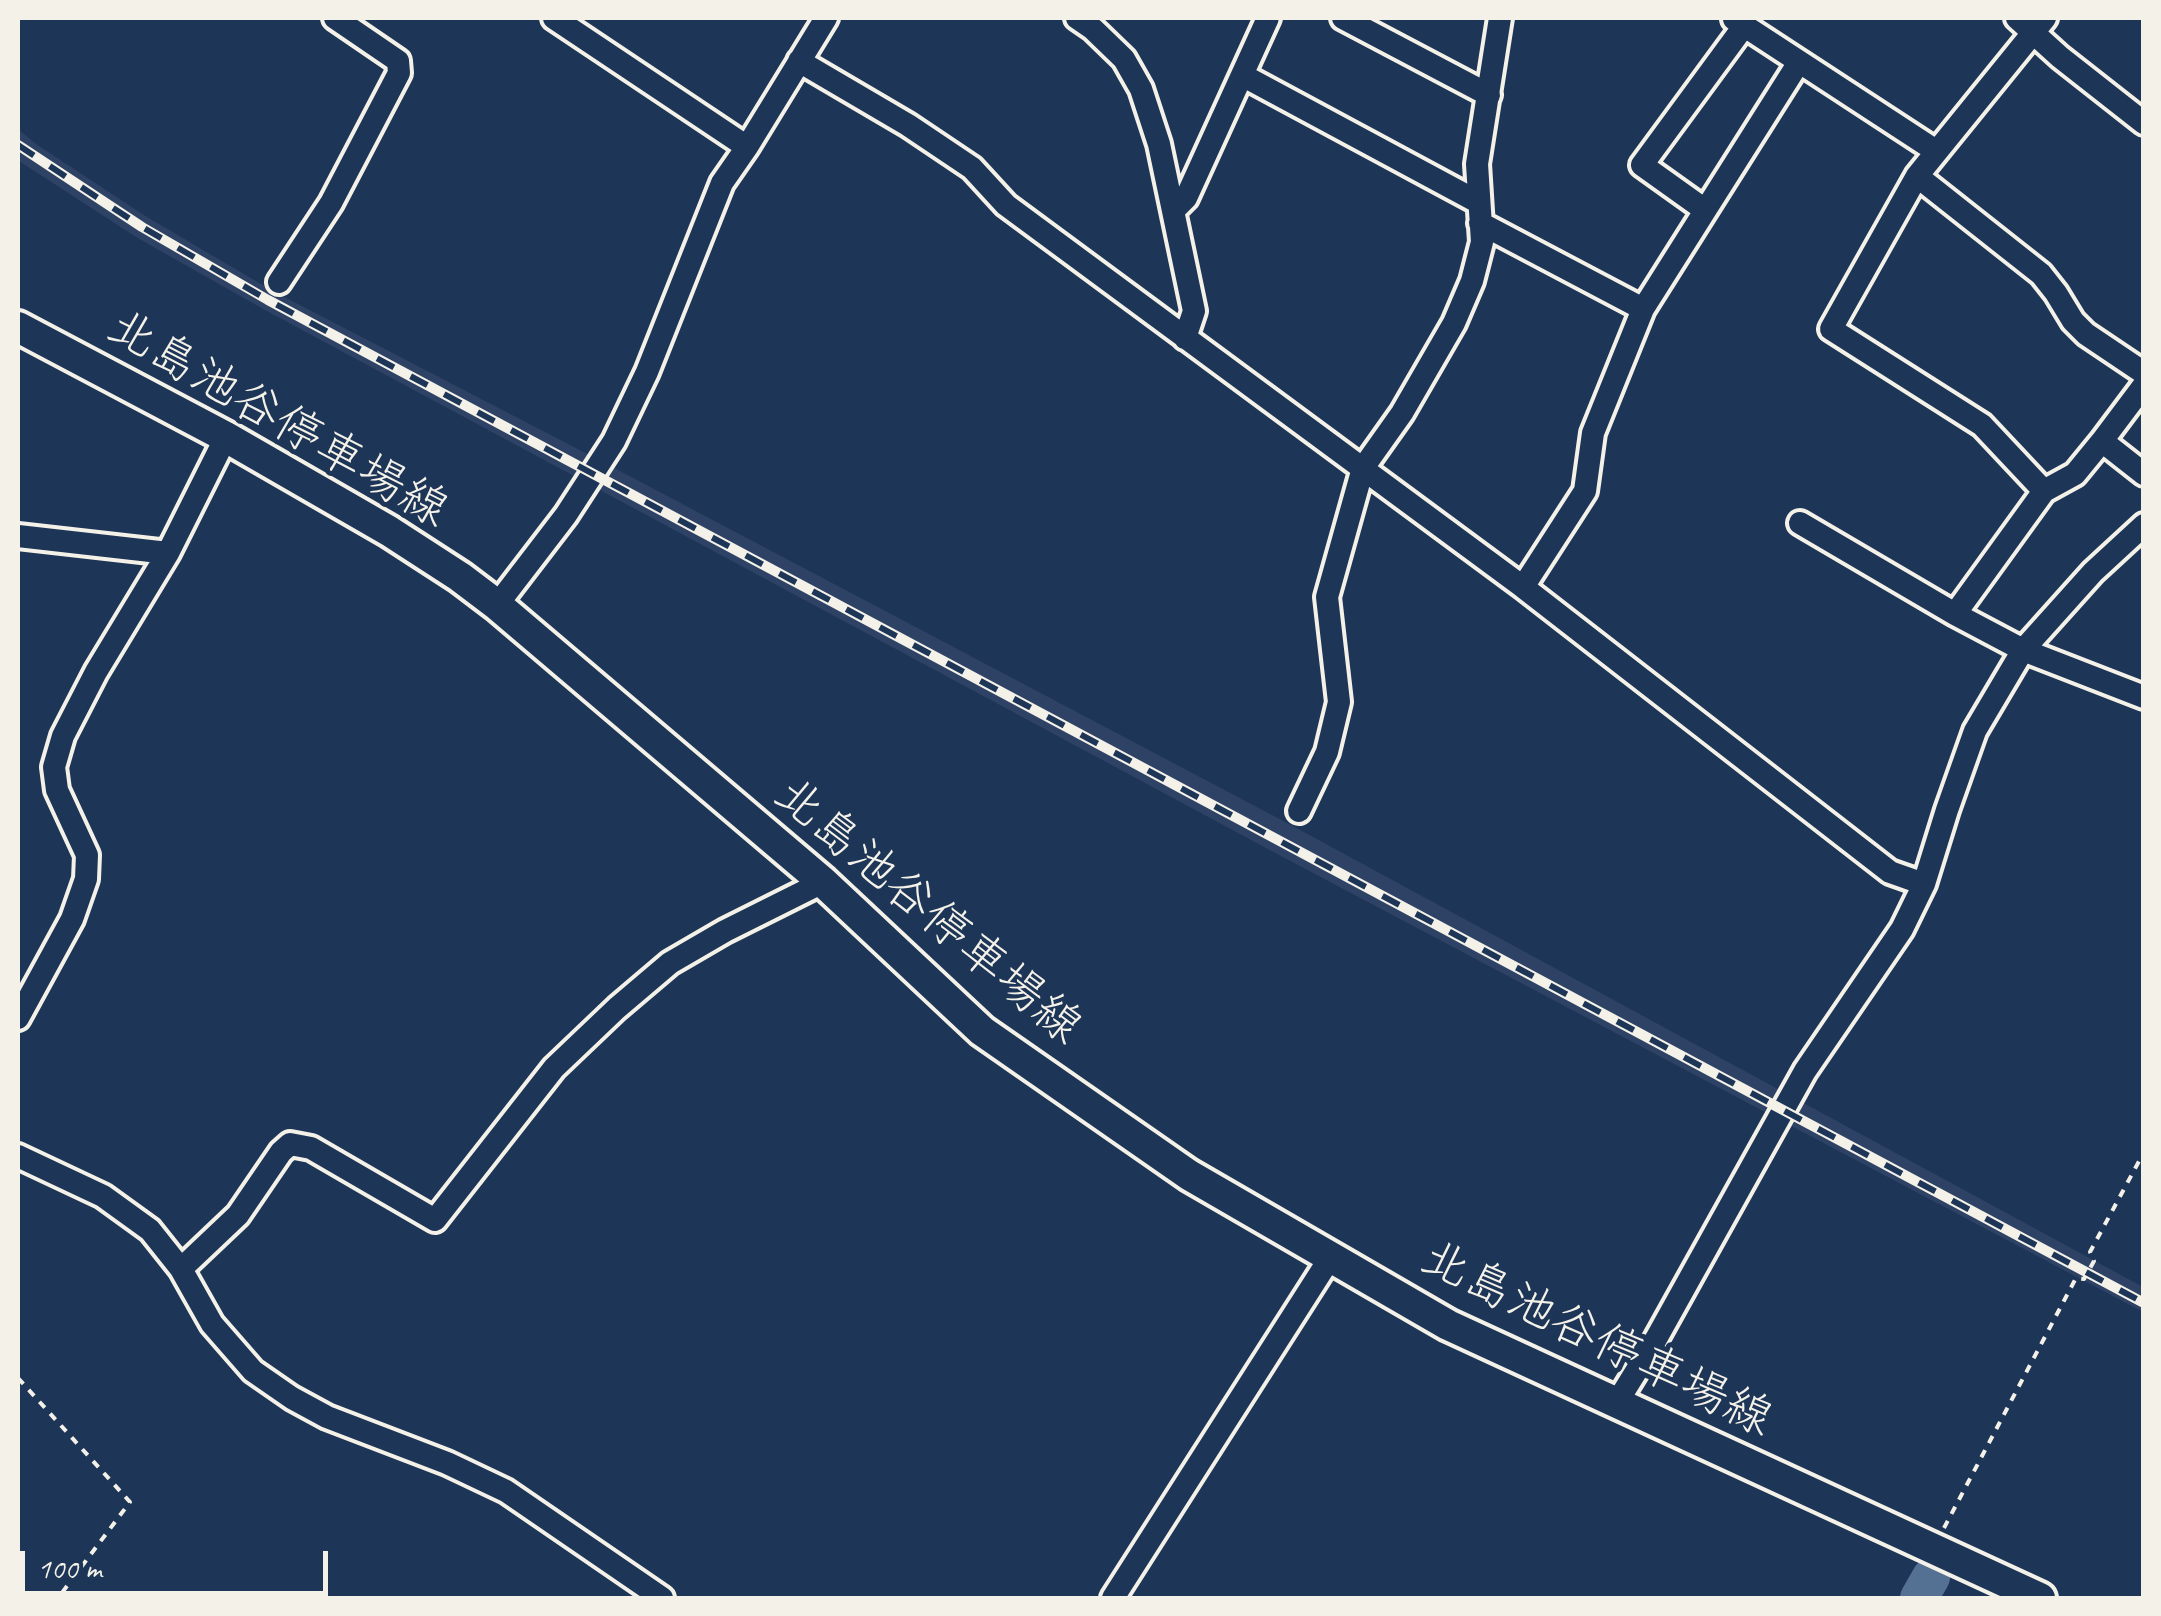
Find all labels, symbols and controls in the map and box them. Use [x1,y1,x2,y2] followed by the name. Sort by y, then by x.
[96,299,458,541] street label: 北島池谷停車場線
[761,767,1093,1057] street label: 北島池谷停車場線
[1411,1230,1781,1450] street label: 北島池谷停車場線
[25,1531,332,1593] scale bar
[37,1549,102,1587] text: 100 m

